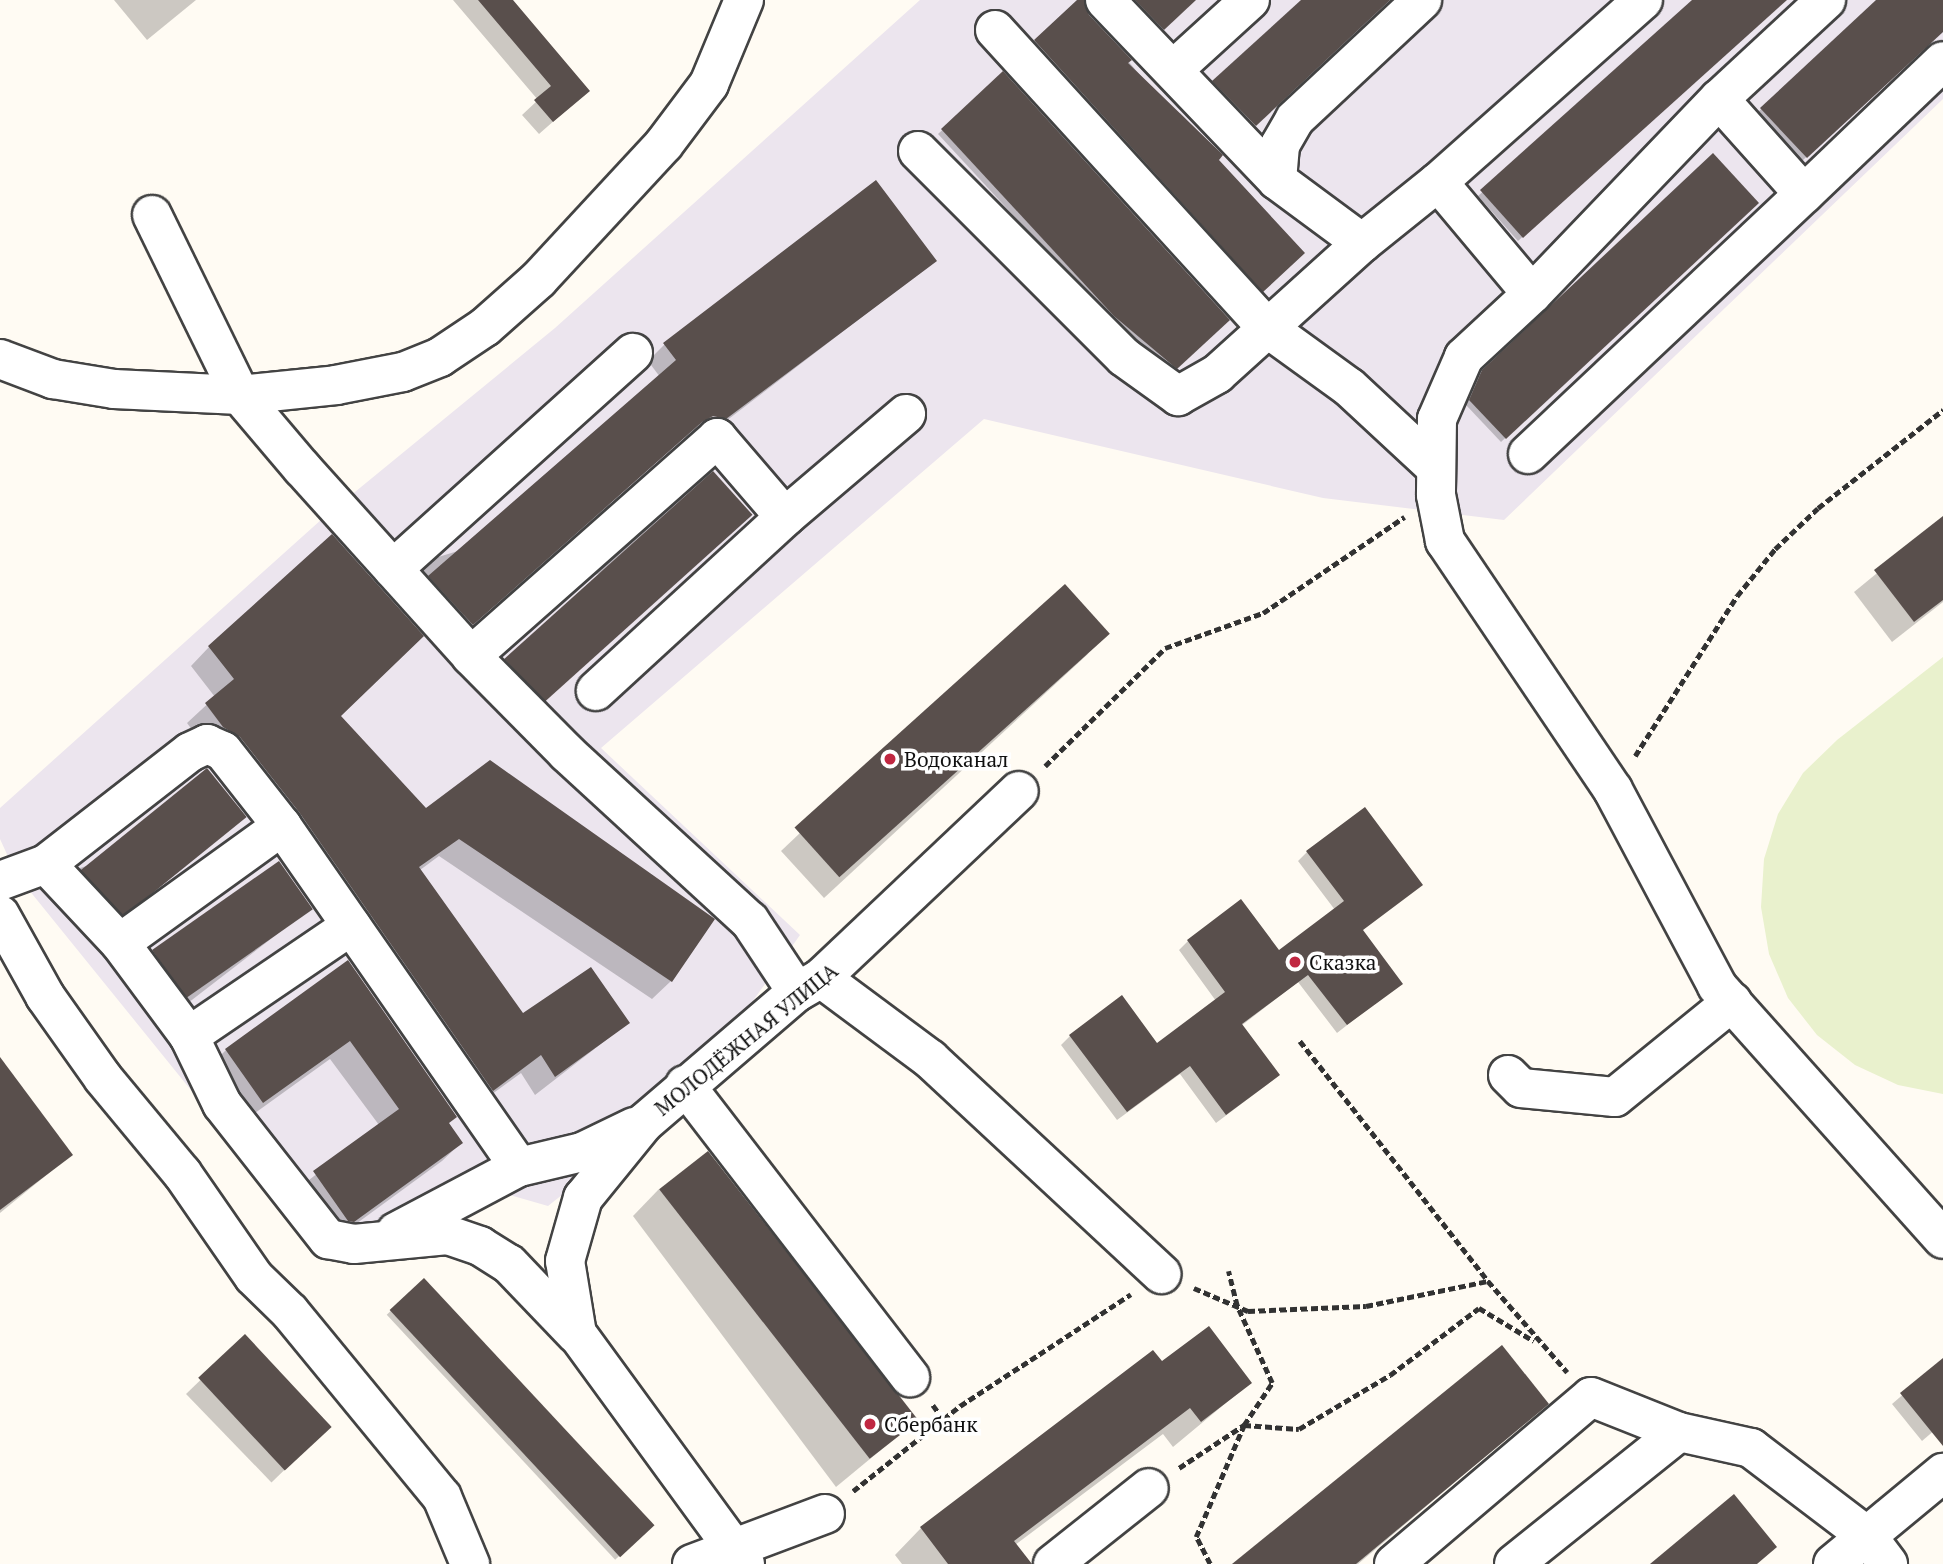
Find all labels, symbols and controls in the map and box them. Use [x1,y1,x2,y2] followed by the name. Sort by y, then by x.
[904,746,1008,772] place label: Водоканал
[882,751,898,767] marker: Водоканал
[1309,949,1376,975] place label: Сказка
[1287,954,1303,970] marker: Сказка
[649,957,843,1121] street label: МОЛОДЁЖНАЯ УЛИЦА
[884,1411,978,1437] place label: Сбербанк
[862,1416,878,1432] marker: Сбербанк

